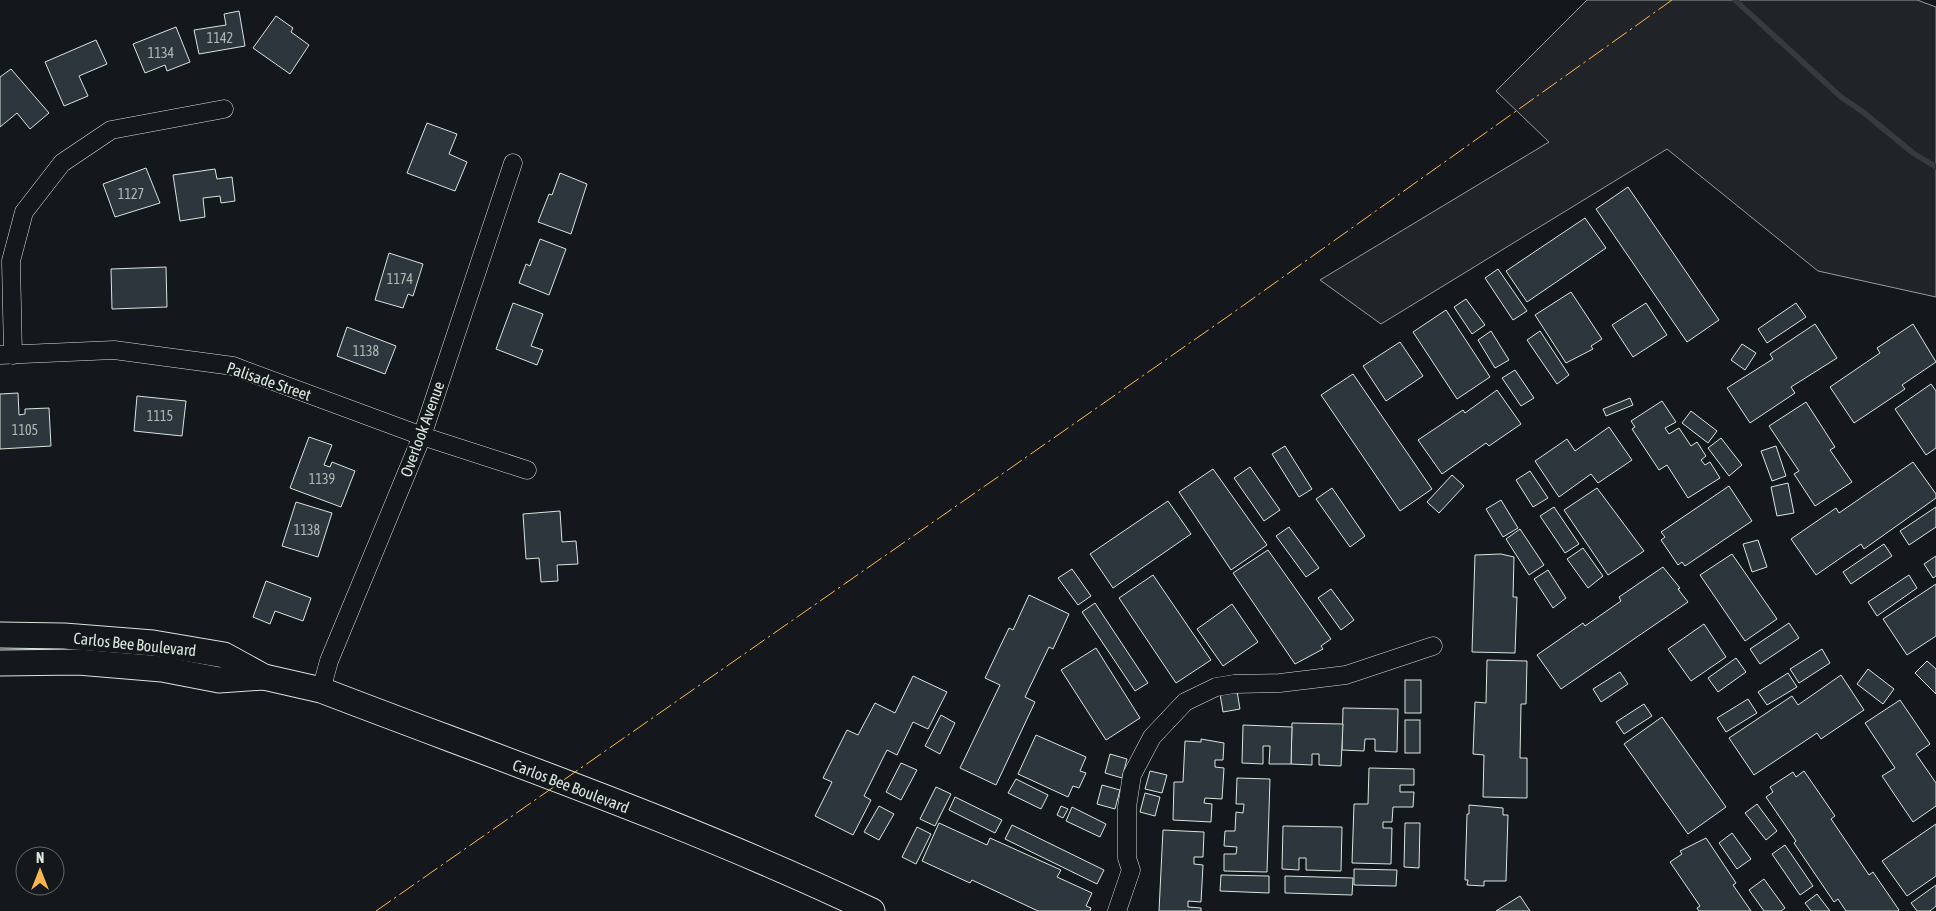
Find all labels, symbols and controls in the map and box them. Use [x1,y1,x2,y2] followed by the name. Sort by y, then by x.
[207,30,233,46] house number: 1142
[148,45,175,61] house number: 1134
[118,186,144,202] house number: 1127
[387,271,414,287] house number: 1174
[353,343,380,359] house number: 1138
[224,358,314,404] street label: Palisade Street
[396,379,448,479] street label: Overlook Avenue
[147,408,173,424] house number: 1115
[12,422,38,438] house number: 1105
[309,471,335,487] house number: 1139
[294,522,321,538] house number: 1138
[73,629,197,659] street label: Carlos Bee Boulevard
[510,756,632,816] street label: Carlos Bee Boulevard
[15,846,65,896] north arrow
[36,850,44,866] text: N

